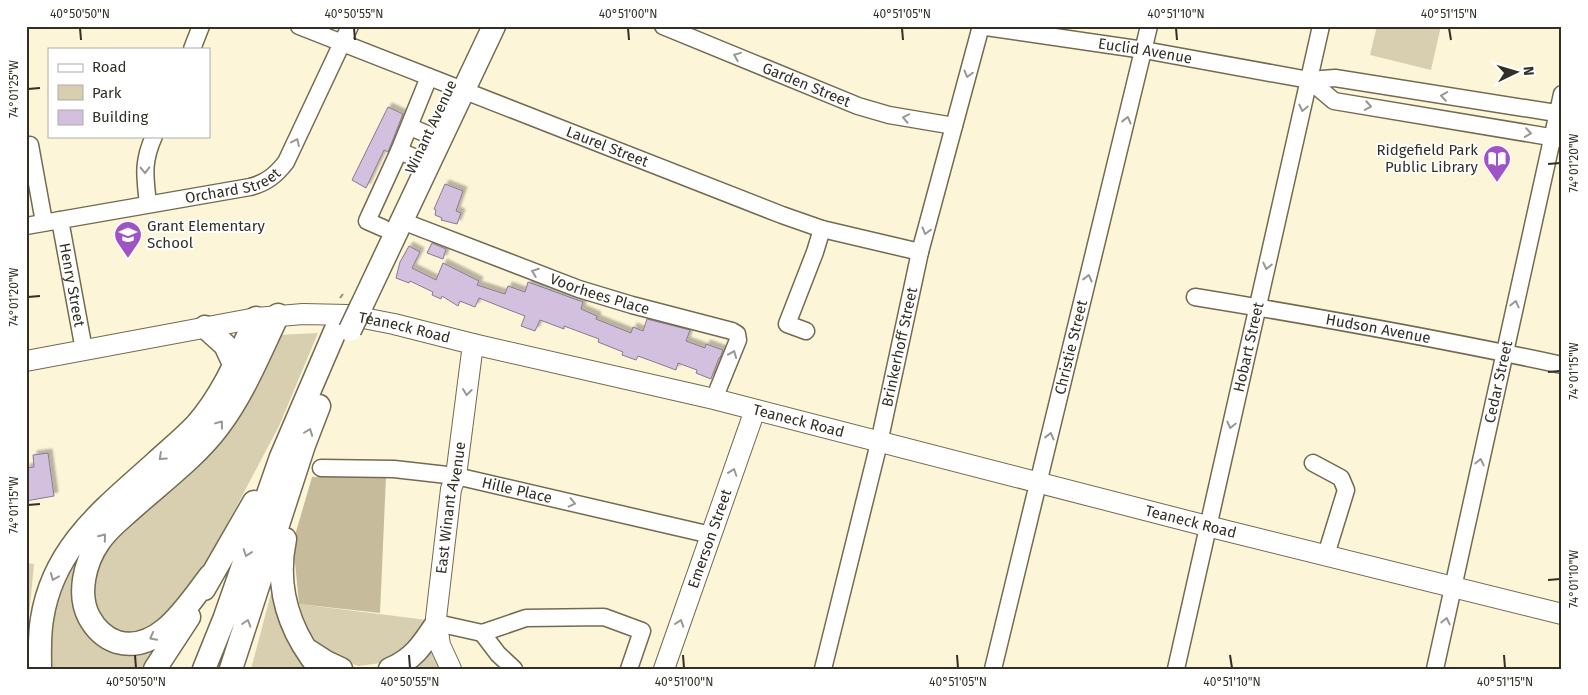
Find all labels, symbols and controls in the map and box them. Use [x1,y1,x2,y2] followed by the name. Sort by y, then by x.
[50,7,110,21] text: 40°50'50"N
[324,7,384,21] text: 40°50'55"N
[599,7,657,21] text: 40°51'00"N
[873,7,931,21] text: 40°51'05"N
[1147,7,1205,21] text: 40°51'10"N
[1421,7,1477,21] text: 40°51'15"N
[1097,34,1194,68] street label: Euclid Avenue
[48,48,210,138] legend
[1490,48,1540,98] north arrow
[733,52,742,63] one-way arrow
[92,58,127,76] text: Road
[760,59,854,111] street label: Garden Street
[7,60,21,118] text: 74°01'25"W
[1520,66,1537,76] text: N
[963,69,974,78] one-way arrow
[401,77,461,177] street label: Winant Avenue
[92,84,122,102] text: Park
[1440,91,1449,101] one-way arrow
[1363,101,1372,111] one-way arrow
[1298,103,1309,112] one-way arrow
[92,108,148,126] text: Building
[901,113,910,124] one-way arrow
[1121,116,1132,125] one-way arrow
[563,122,652,171] street label: Laurel Street
[1524,127,1532,138] one-way arrow
[1567,133,1581,192] text: 74°01'20"W
[290,138,300,147] one-way arrow
[1376,141,1479,176] place label: Ridgefield Park Public Library
[1482,144,1512,183] library icon: Ridgefield Park Public Library
[184,164,285,207] street label: Orchard Street
[140,166,151,174] one-way arrow
[147,217,266,252] place label: Grant Elementary School
[113,220,143,259] school or university icon: Grant Elementary School
[921,226,932,235] one-way arrow
[55,241,89,329] street label: Henry Street
[1262,262,1273,271] one-way arrow
[7,267,21,326] text: 74°01'20"W
[532,268,540,278] one-way arrow
[547,270,652,318] street label: Voorhees Place
[1082,274,1093,283] one-way arrow
[878,285,921,408] street label: Brinkerhoff Street
[1051,298,1091,396] street label: Christie Street
[1509,299,1520,308] one-way arrow
[1230,300,1268,394] street label: Hobart Street
[357,308,452,347] street label: Teaneck Road
[1324,310,1432,347] street label: Hudson Avenue
[1481,338,1516,425] street label: Cedar Street
[1567,342,1581,400] text: 74°01'15"W
[727,350,737,359] one-way arrow
[462,389,473,397] one-way arrow
[751,400,846,441] street label: Teaneck Road
[214,420,223,430] one-way arrow
[1226,420,1237,429] one-way arrow
[303,429,313,437] one-way arrow
[1044,432,1055,441] one-way arrow
[432,441,469,575] street label: East Winant Avenue
[158,451,167,460] one-way arrow
[1475,458,1485,467] one-way arrow
[727,469,737,477] one-way arrow
[480,473,554,507] street label: Hille Place
[7,476,21,534] text: 74°01'15"W
[684,486,736,591] street label: Emerson Street
[567,497,576,508] one-way arrow
[1143,501,1238,542] street label: Teaneck Road
[98,533,107,542] one-way arrow
[243,548,253,556] one-way arrow
[1567,550,1581,608] text: 74°01'10"W
[50,572,61,581] one-way arrow
[1440,617,1451,626] one-way arrow
[241,619,251,627] one-way arrow
[674,619,684,627] one-way arrow
[150,631,159,641] one-way arrow
[106,675,166,689] text: 40°50'50"N
[380,675,440,689] text: 40°50'55"N
[655,675,713,689] text: 40°51'00"N
[929,675,987,689] text: 40°51'05"N
[1203,675,1261,689] text: 40°51'10"N
[1477,675,1533,689] text: 40°51'15"N

